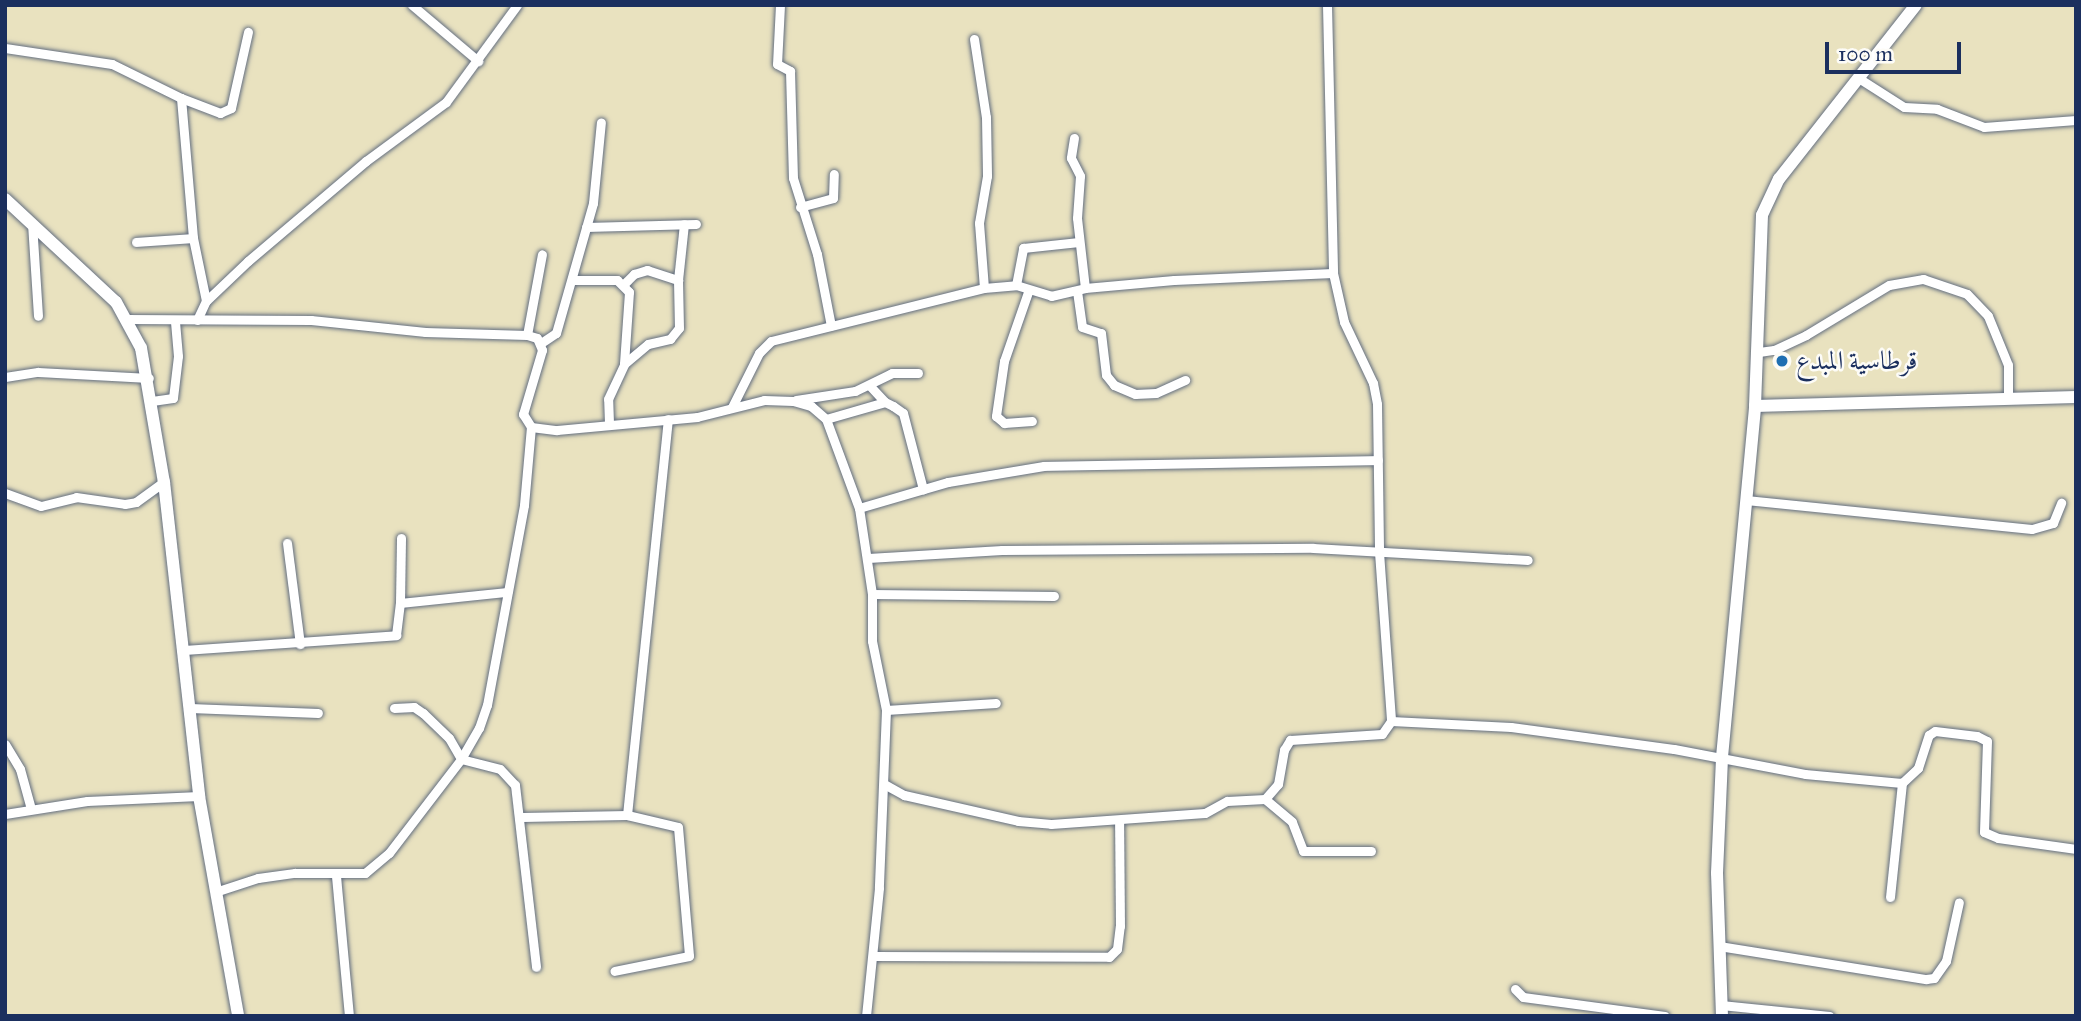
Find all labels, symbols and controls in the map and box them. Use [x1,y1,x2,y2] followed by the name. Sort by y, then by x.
[1829,28,1966,72] scale bar
[1838,41,1893,67] text: 100 m
[1796,345,1917,377] place label: قرطاسية المبدع
[1774,353,1790,369] marker: قرطاسية المبدع

